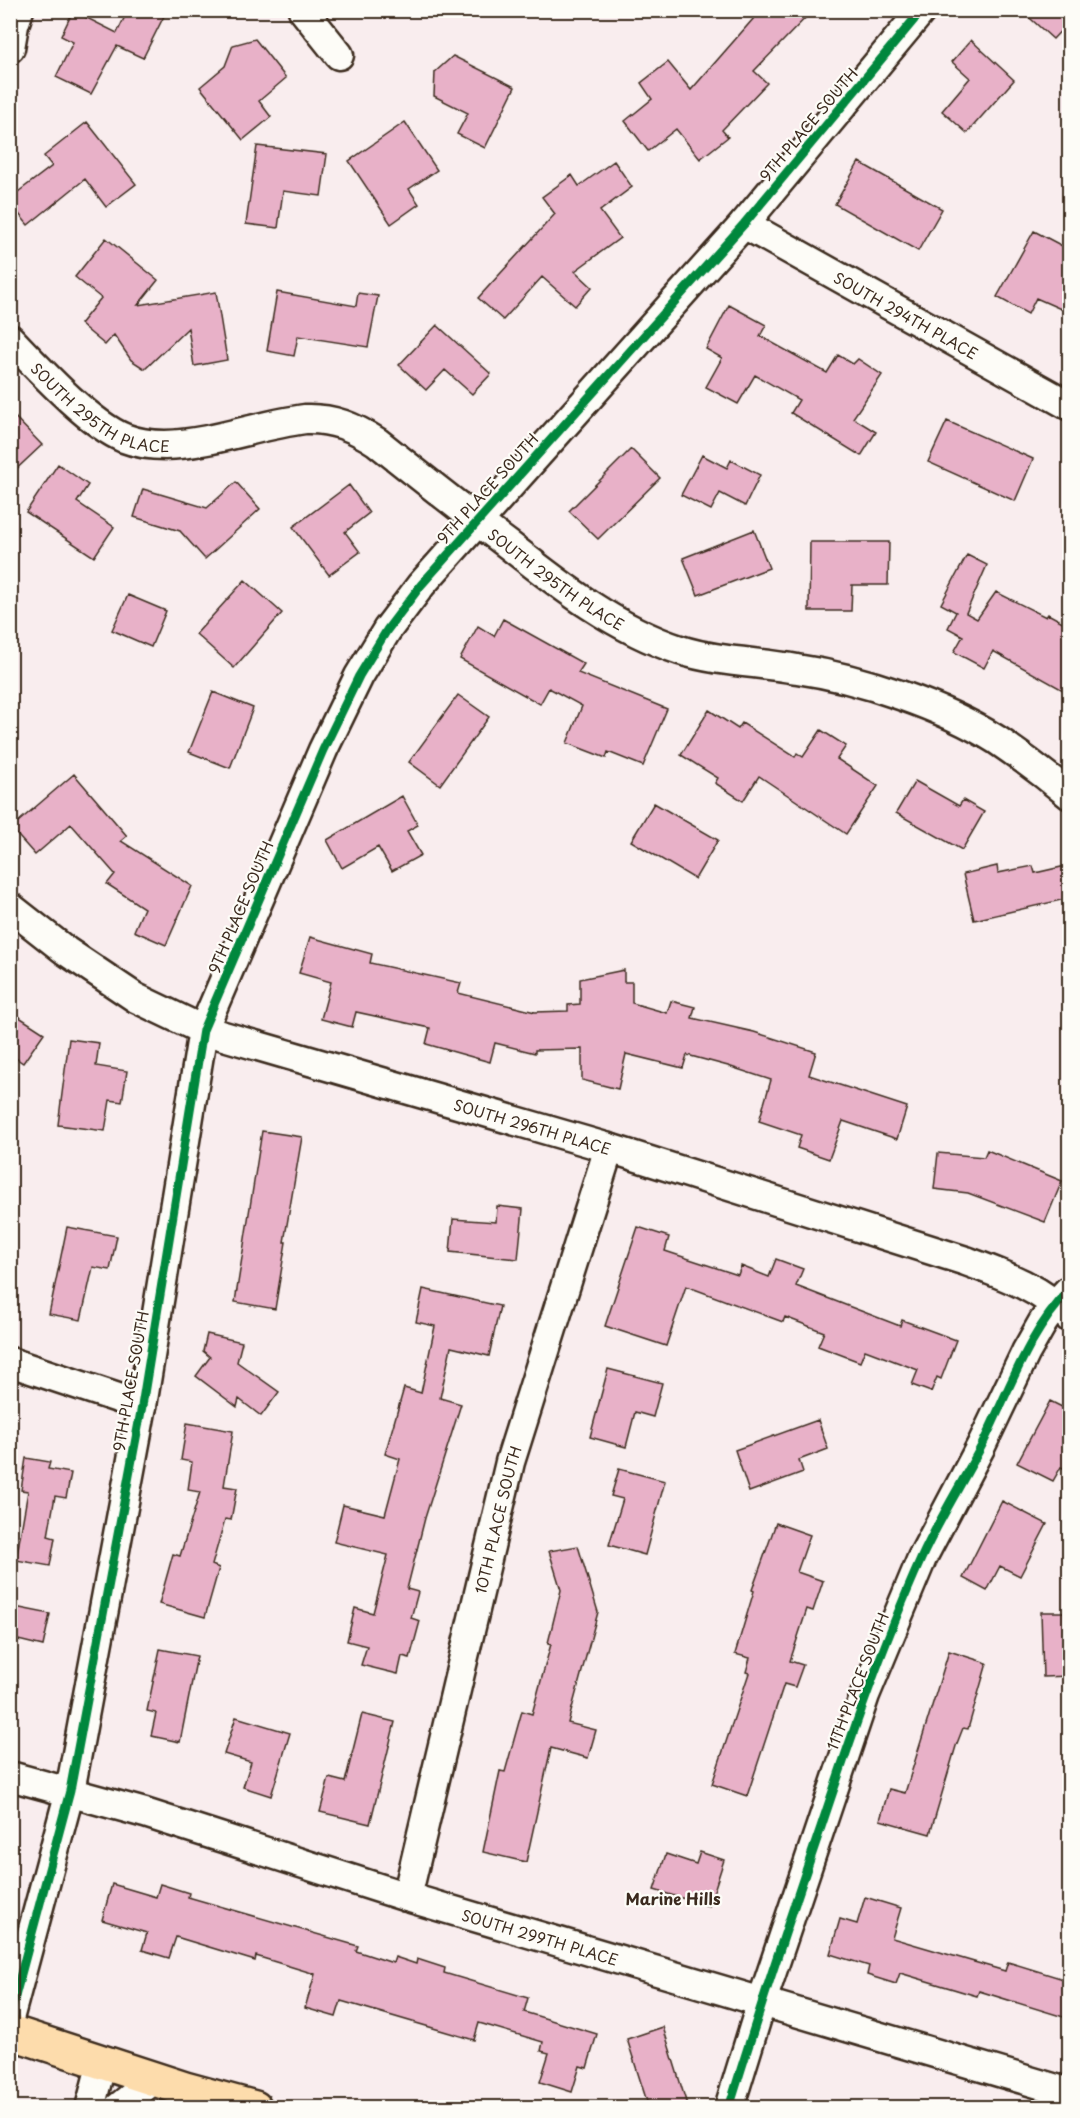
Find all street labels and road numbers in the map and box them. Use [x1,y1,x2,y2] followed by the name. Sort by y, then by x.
[754,62,862,186] street label: 9TH PLACE SOUTH
[830,265,983,364] street label: SOUTH 294TH PLACE
[26,357,170,457] street label: SOUTH 295TH PLACE
[431,427,543,549] street label: 9TH PLACE SOUTH
[484,522,629,635] street label: SOUTH 295TH PLACE
[202,837,278,977] street label: 9TH PLACE SOUTH
[451,1092,614,1160] street label: SOUTH 296TH PLACE
[106,1309,154,1453] street label: 9TH PLACE SOUTH
[468,1443,526,1596] street label: 10TH PLACE SOUTH
[820,1609,894,1753] street label: 11TH PLACE SOUTH
[459,1902,621,1970] street label: SOUTH 299TH PLACE

